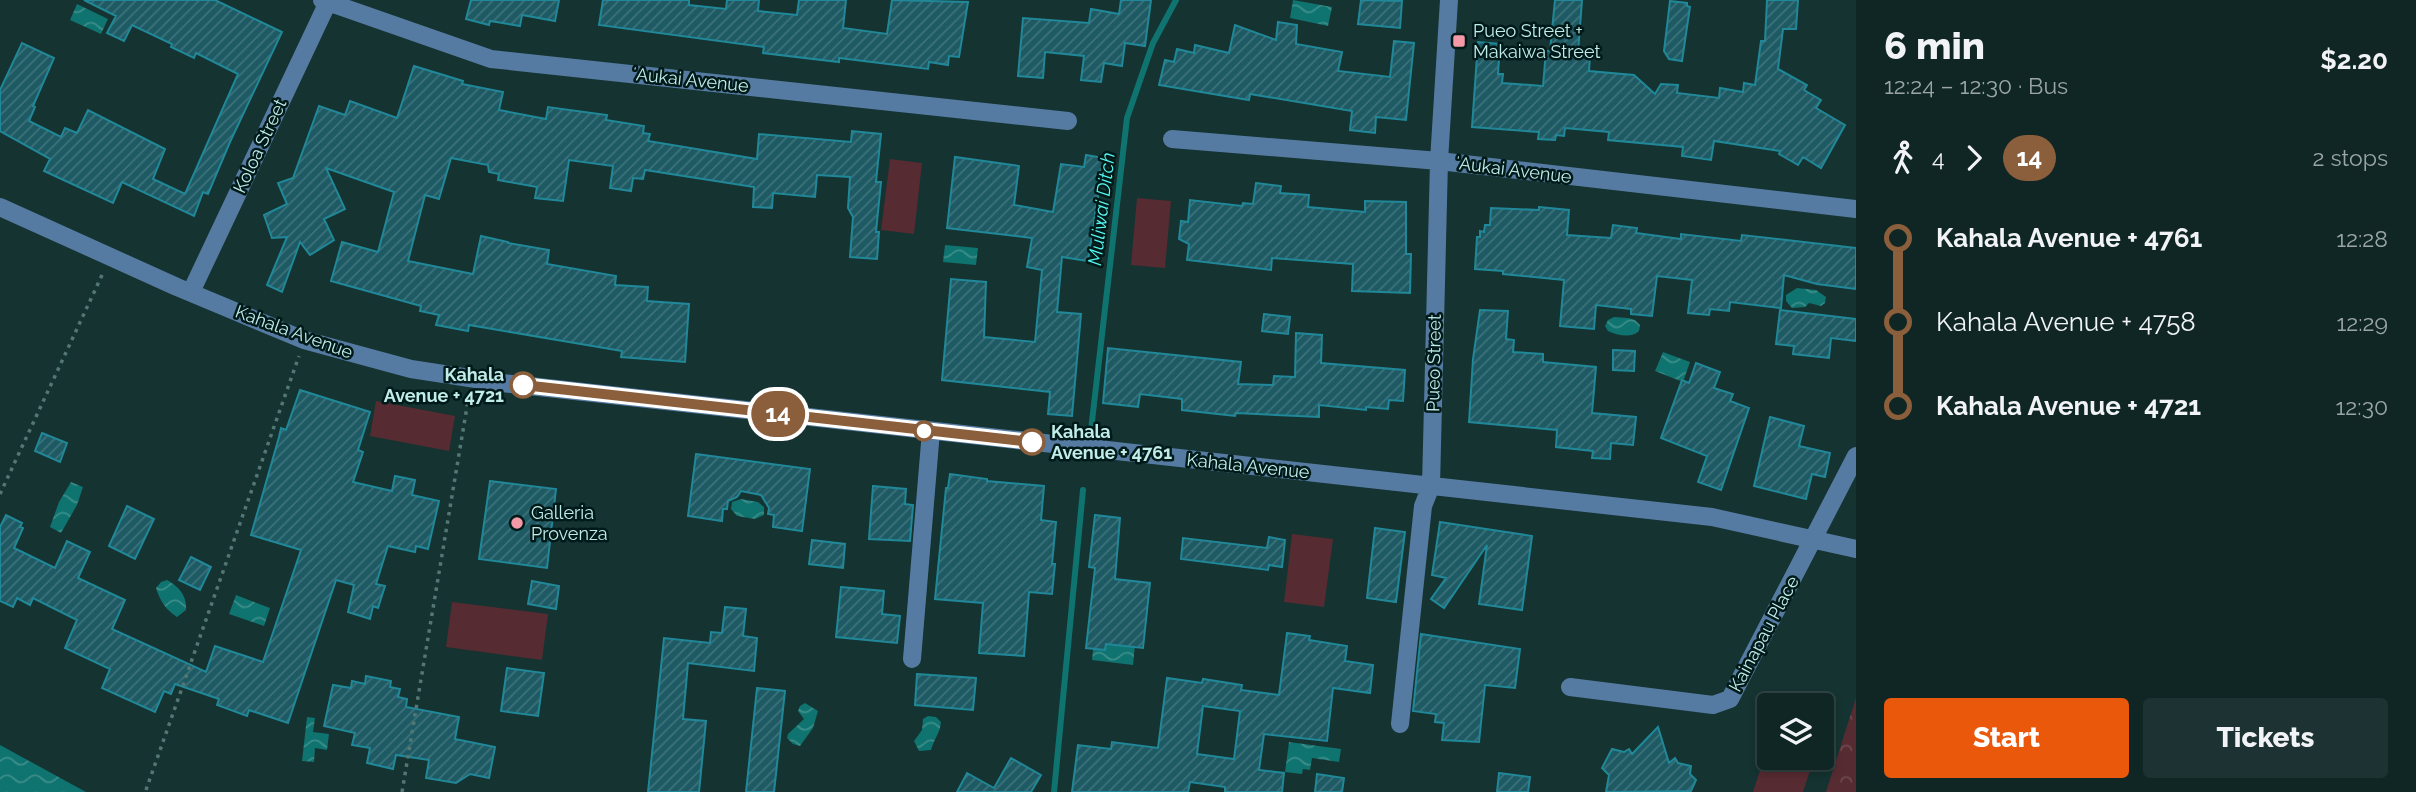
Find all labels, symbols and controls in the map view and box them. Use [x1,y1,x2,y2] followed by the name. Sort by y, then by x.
[1473,20,1600,62] place label: Pueo Street + Makaiwa Street
[1884,23,1985,68] text: 6 min
[1451,33,1467,49] marker: Pueo Street + Makaiwa Street
[2320,45,2388,75] text: $2.20
[632,63,750,96] street label: ʻAukai Avenue
[1884,72,2068,99] text: 12:24 – 12:30 · Bus
[229,95,291,196] street label: Koloa Street
[1884,139,1922,177] icon: walk
[1955,139,1993,177] icon: forward
[2017,143,2042,172] text: 14
[1932,144,1945,171] text: 4
[2313,144,2388,171] text: 2 stops
[1083,151,1119,267] water label: Muliwai Ditch
[1455,152,1573,187] street label: ʻAukai Avenue
[1936,223,2202,253] text: Kahala Avenue + 4761
[2336,225,2388,252] text: 12:28
[233,301,356,363] street label: Kahala Avenue
[1936,307,2196,337] text: Kahala Avenue + 4758
[2336,309,2388,336] text: 12:29
[1422,314,1445,412] street label: Pueo Street
[384,364,504,406] place label: Kahala Avenue + 4721
[510,372,536,398] marker: Kahala Avenue + 4721
[746,391,810,437] line badge: 14
[1936,391,2201,421] text: Kahala Avenue + 4721
[2335,393,2388,420] text: 12:30
[765,399,791,428] text: 14
[914,421,934,441] unlabelled marker
[1051,421,1172,463] place label: Kahala Avenue + 4761
[1019,429,1045,455] marker: Kahala Avenue + 4761
[1185,449,1311,482] street label: Kahala Avenue
[531,502,608,544] place label: Galleria Provenza
[509,515,525,531] marker: Galleria Provenza
[1724,572,1803,695] street label: Kainapau Place
[1757,693,1834,770] map controls
[1757,693,1834,770] button: layers
[1884,698,2129,778] button: Start
[2143,698,2388,778] button: Tickets

